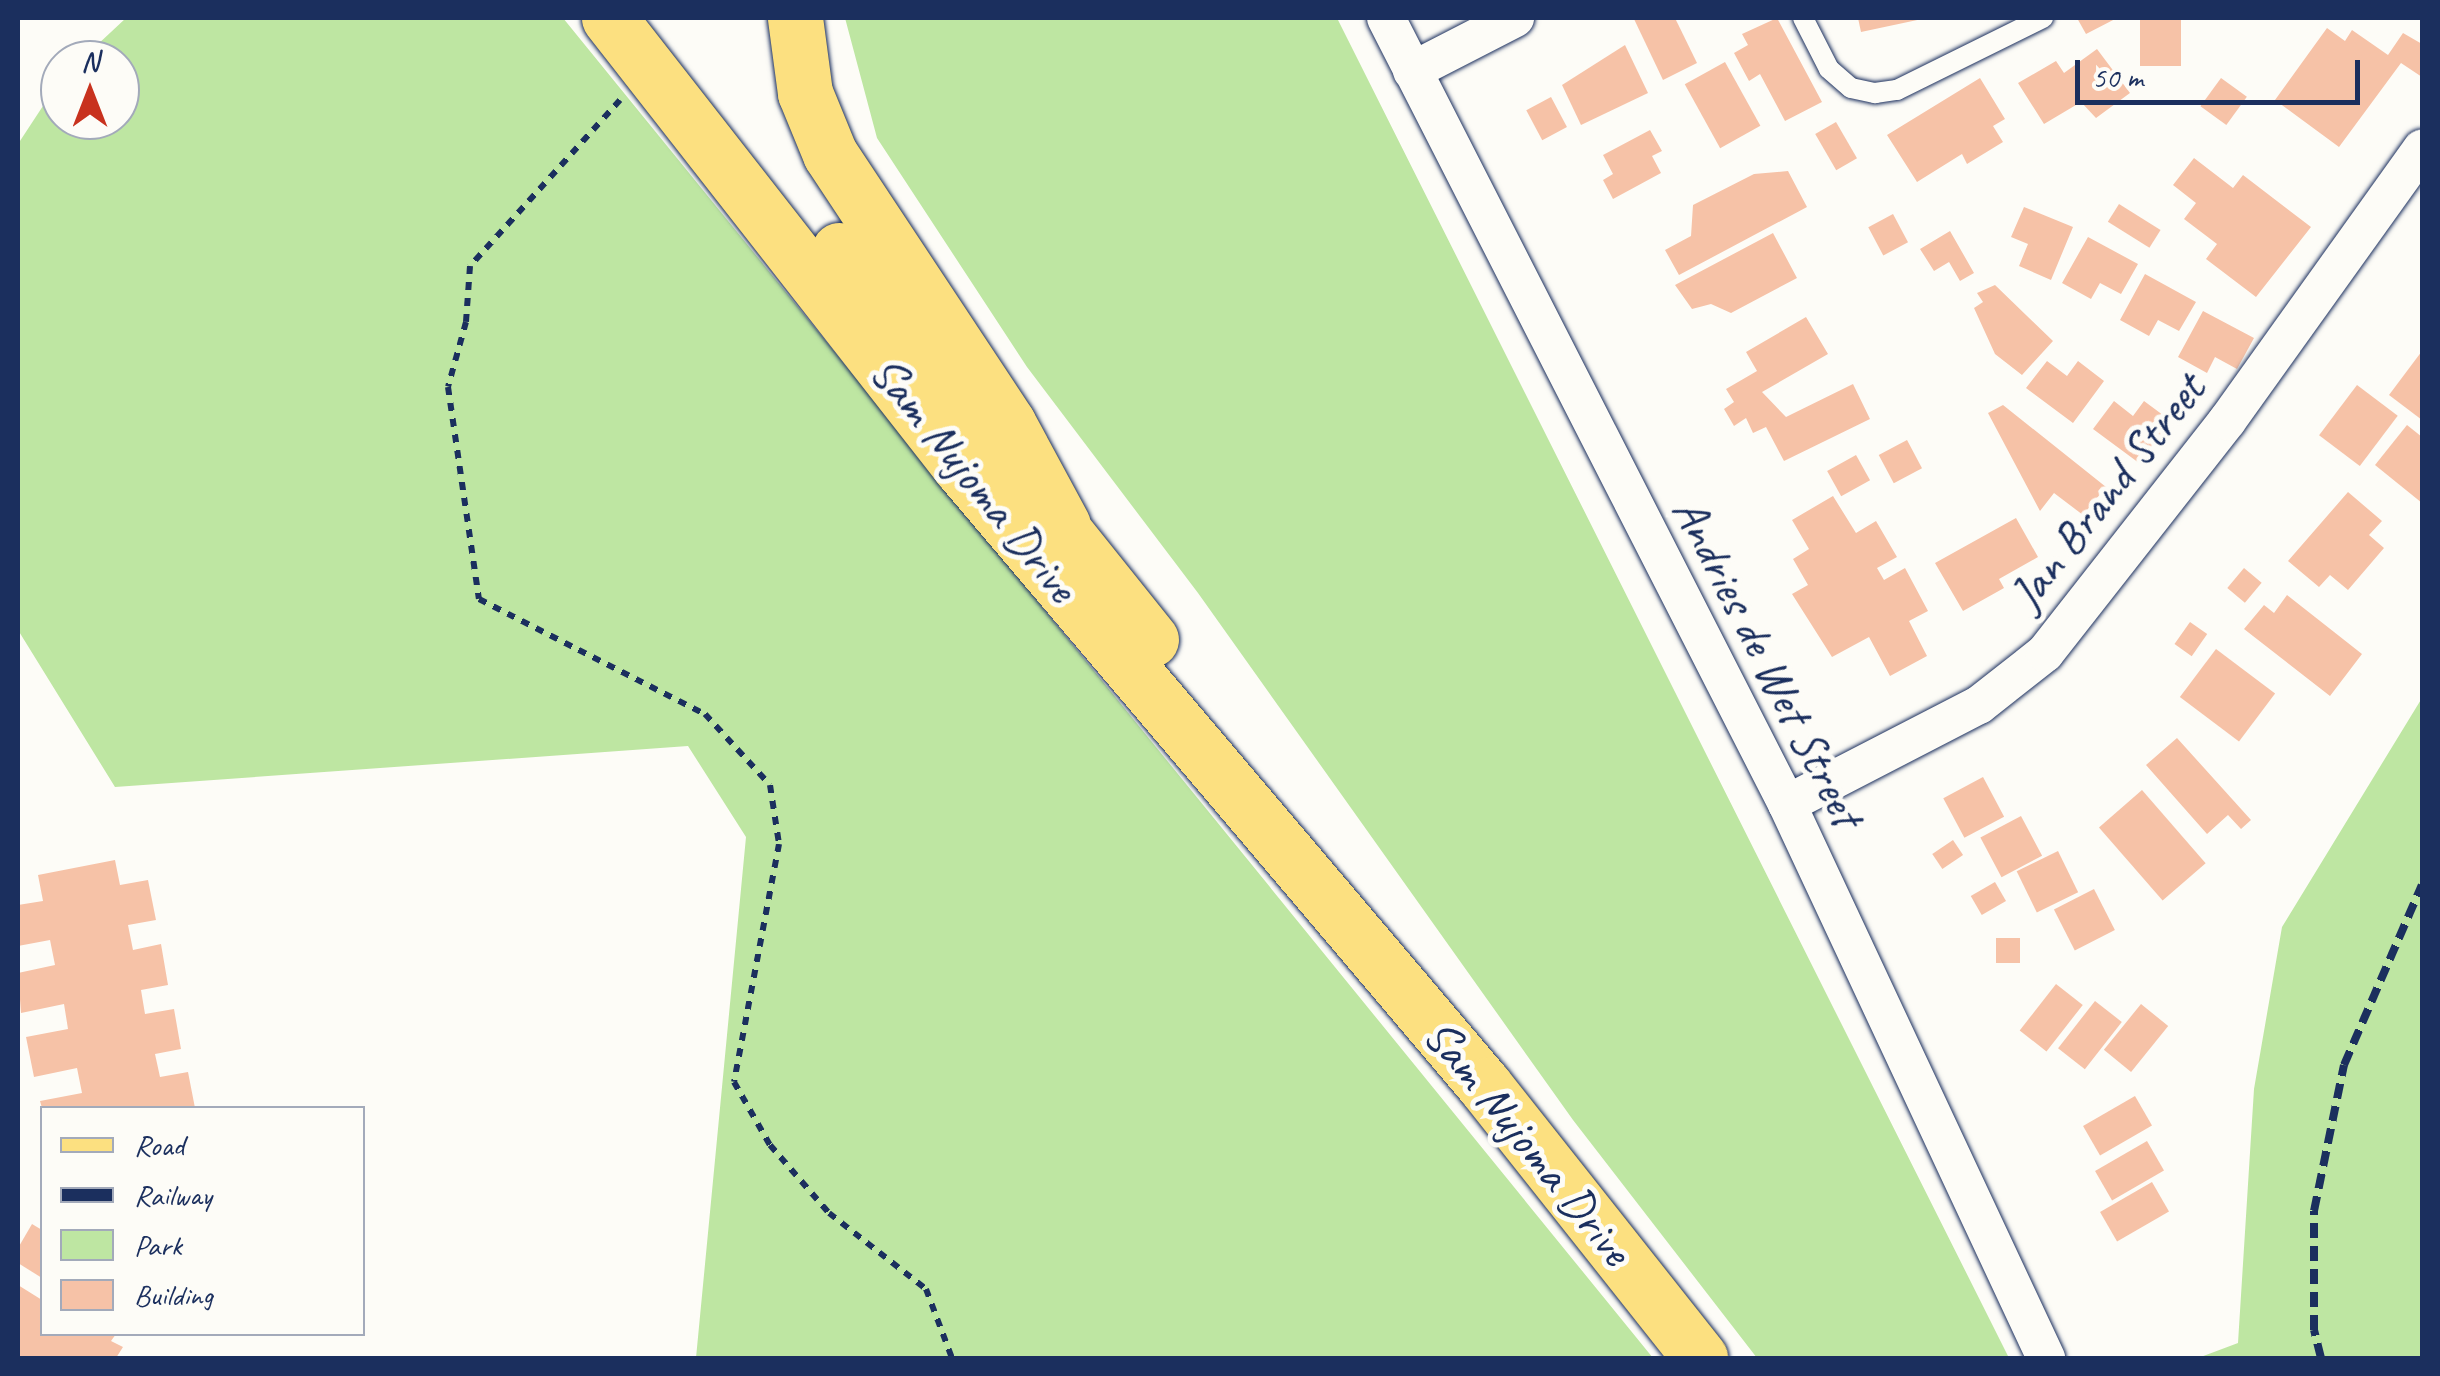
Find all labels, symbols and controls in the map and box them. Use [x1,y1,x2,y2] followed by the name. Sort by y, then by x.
[40,40,140,140] north arrow
[2080,40,2365,102] scale bar
[81,44,99,79] text: N
[2092,58,2143,96] text: 50 m
[856,343,1092,615] street label: Sam Nujoma Drive
[1996,361,2218,623] street label: Jan Brand Street
[1660,487,1876,837] street label: Andries de Wet Street
[1410,1006,1646,1278] street label: Sam Nujoma Drive
[40,1106,365,1336] legend
[134,1126,184,1164] text: Road
[134,1176,212,1214] text: Railway
[134,1226,182,1264] text: Park
[134,1276,213,1314] text: Building

